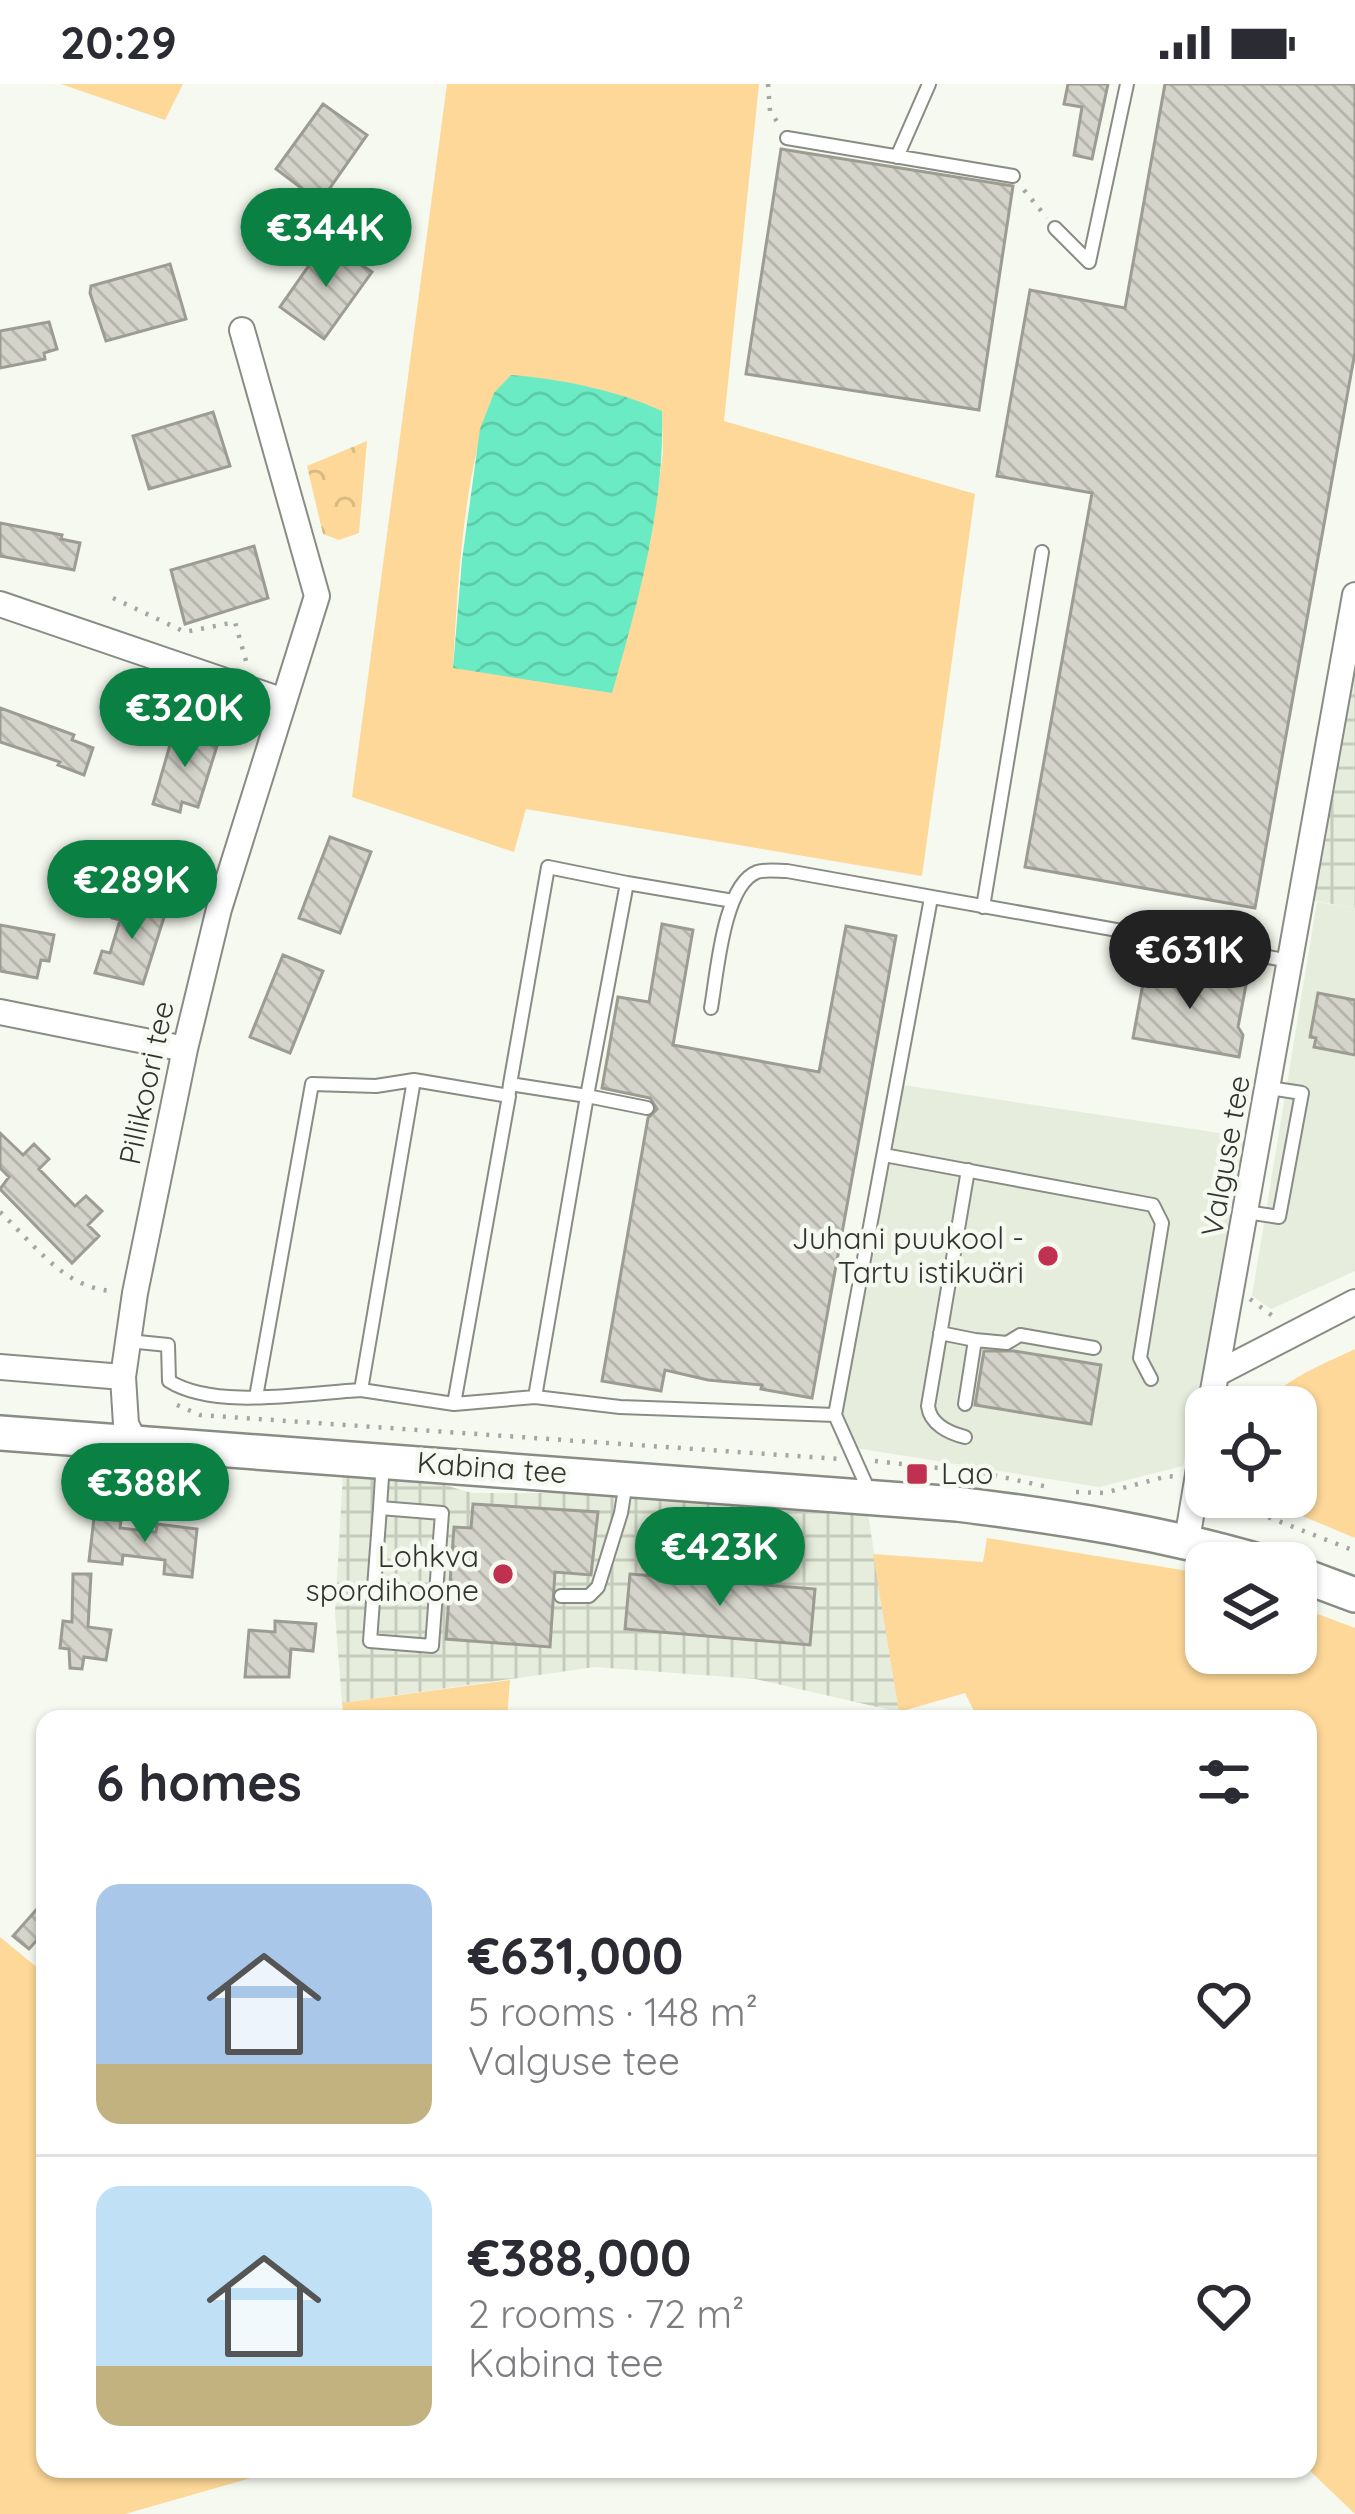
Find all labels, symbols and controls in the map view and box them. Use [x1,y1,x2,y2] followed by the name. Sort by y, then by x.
[60,14,177,70] text: 20:29
[242,188,410,290] pin: €344K
[268,202,384,251] text: €344K
[101,668,269,770] pin: €320K
[126,682,244,731] text: €320K
[48,840,216,942] pin: €289K
[74,854,190,903] text: €289K
[1106,910,1274,1012] pin: €631K
[1136,924,1244,973] text: €631K
[110,998,182,1168] street label: Pillikoori tee
[1192,1072,1258,1239] street label: Valguse tee
[792,1219,1024,1291] place label: Juhani puukool - Tartu istikuäri
[1035,1243,1061,1269] marker: Juhani puukool - Tartu istikuäri
[1185,1386,1317,1674] map controls
[1185,1386,1317,1518] button: locate
[61,1443,229,1545] pin: €388K
[416,1443,569,1491] street label: Kabina tee
[941,1454,993,1492] place label: Lao
[88,1457,202,1506] text: €388K
[904,1461,930,1487] marker: Lao
[636,1507,804,1609] pin: €423K
[662,1521,778,1570] text: €423K
[306,1537,479,1609] place label: Lohkva spordihoone
[1185,1542,1317,1674] button: layers
[490,1561,516,1587] marker: Lohkva spordihoone
[1191,1749,1257,1815] icon: filters
[96,1750,302,1814] text: 6 homes
[468,1923,683,1987] text: €631,000
[192,1932,336,2076] icon: home
[1191,1971,1257,2037] icon: heart
[468,1987,758,2036] text: 5 rooms · 148 m²
[468,2036,680,2085] text: Valguse tee
[468,2225,691,2289] text: €388,000
[192,2234,336,2378] icon: home
[1191,2273,1257,2339] icon: heart
[468,2289,744,2338] text: 2 rooms · 72 m²
[468,2338,664,2387] text: Kabina tee

